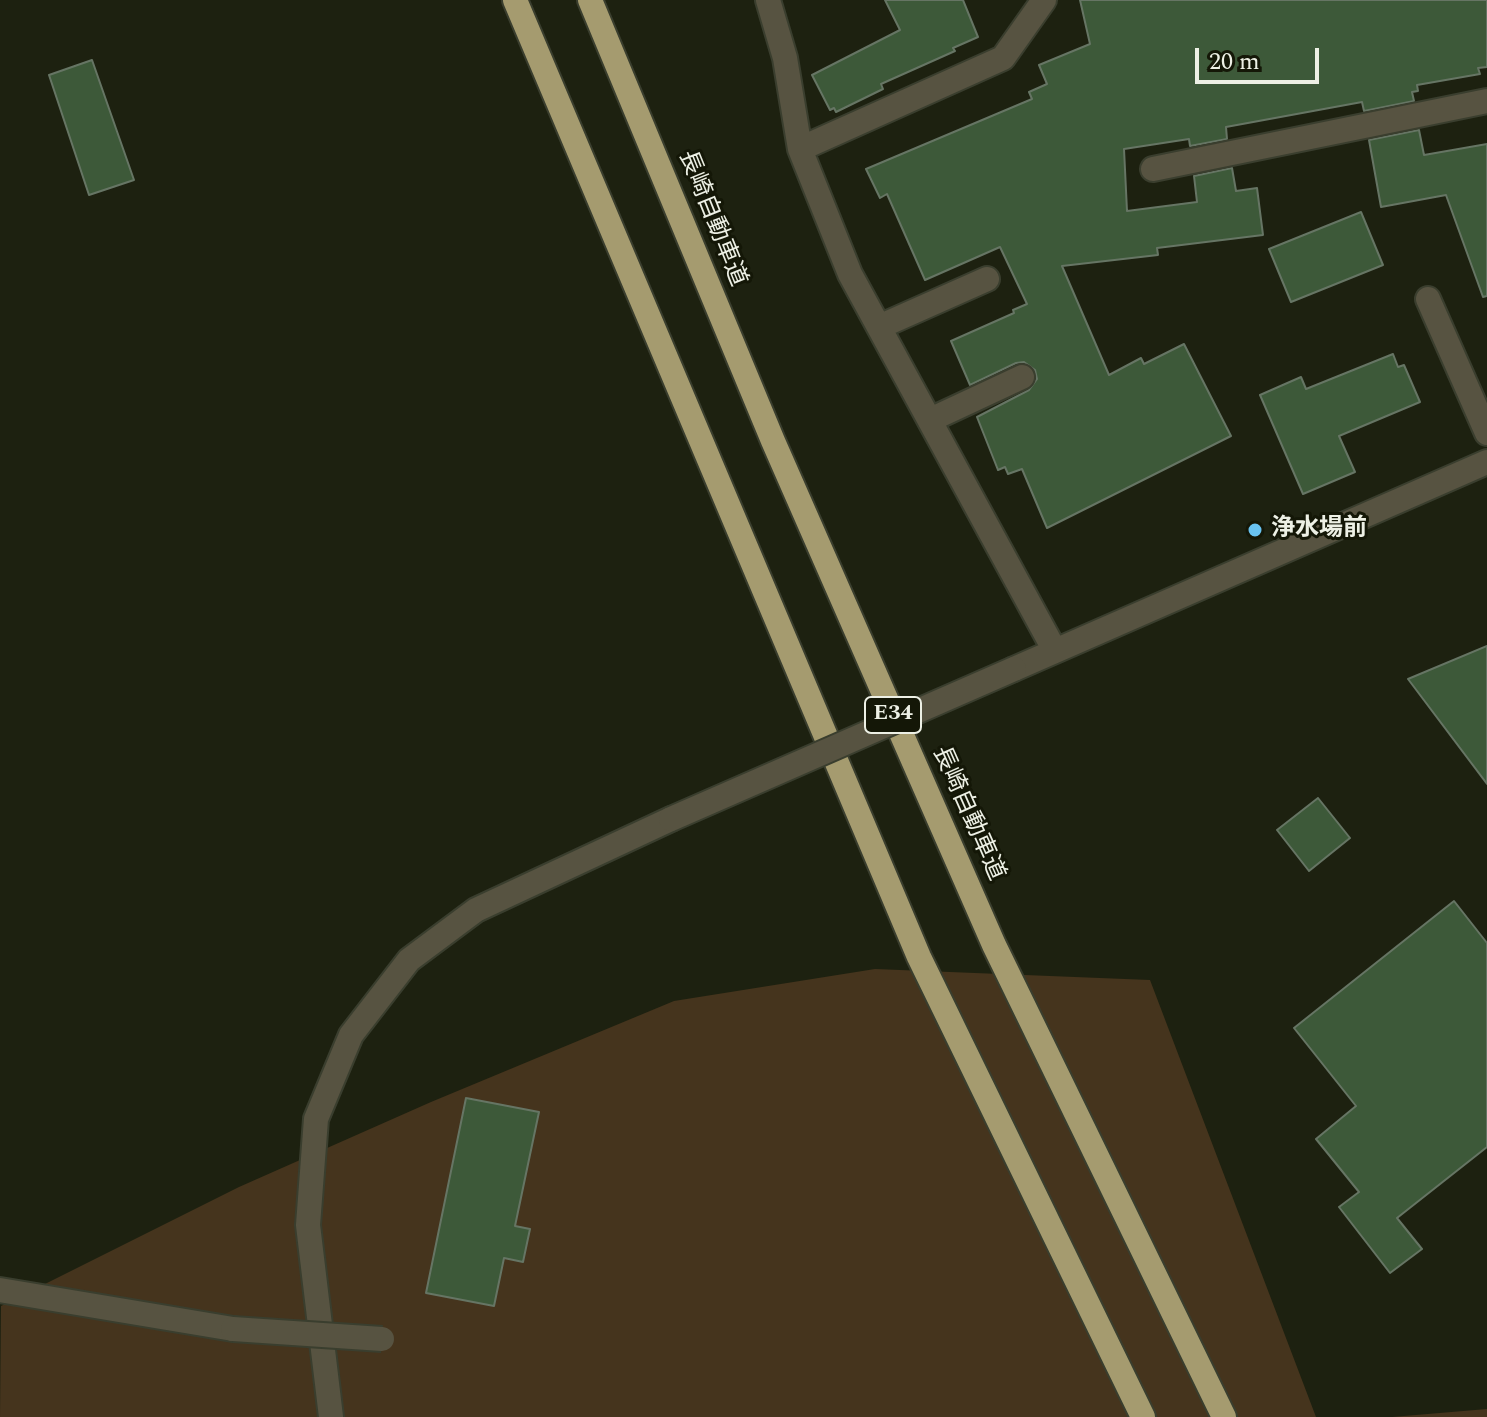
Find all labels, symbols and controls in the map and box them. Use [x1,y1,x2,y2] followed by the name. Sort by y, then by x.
[1199,32,1323,82] scale bar
[1209,44,1260,80] text: 20 m
[671,147,751,291] street label: 長崎自動車道
[1271,516,1367,544] place label: 浄水場前
[1246,521,1264,539] marker: 浄水場前
[865,697,921,733] road number: E34
[925,742,1009,886] street label: 長崎自動車道

